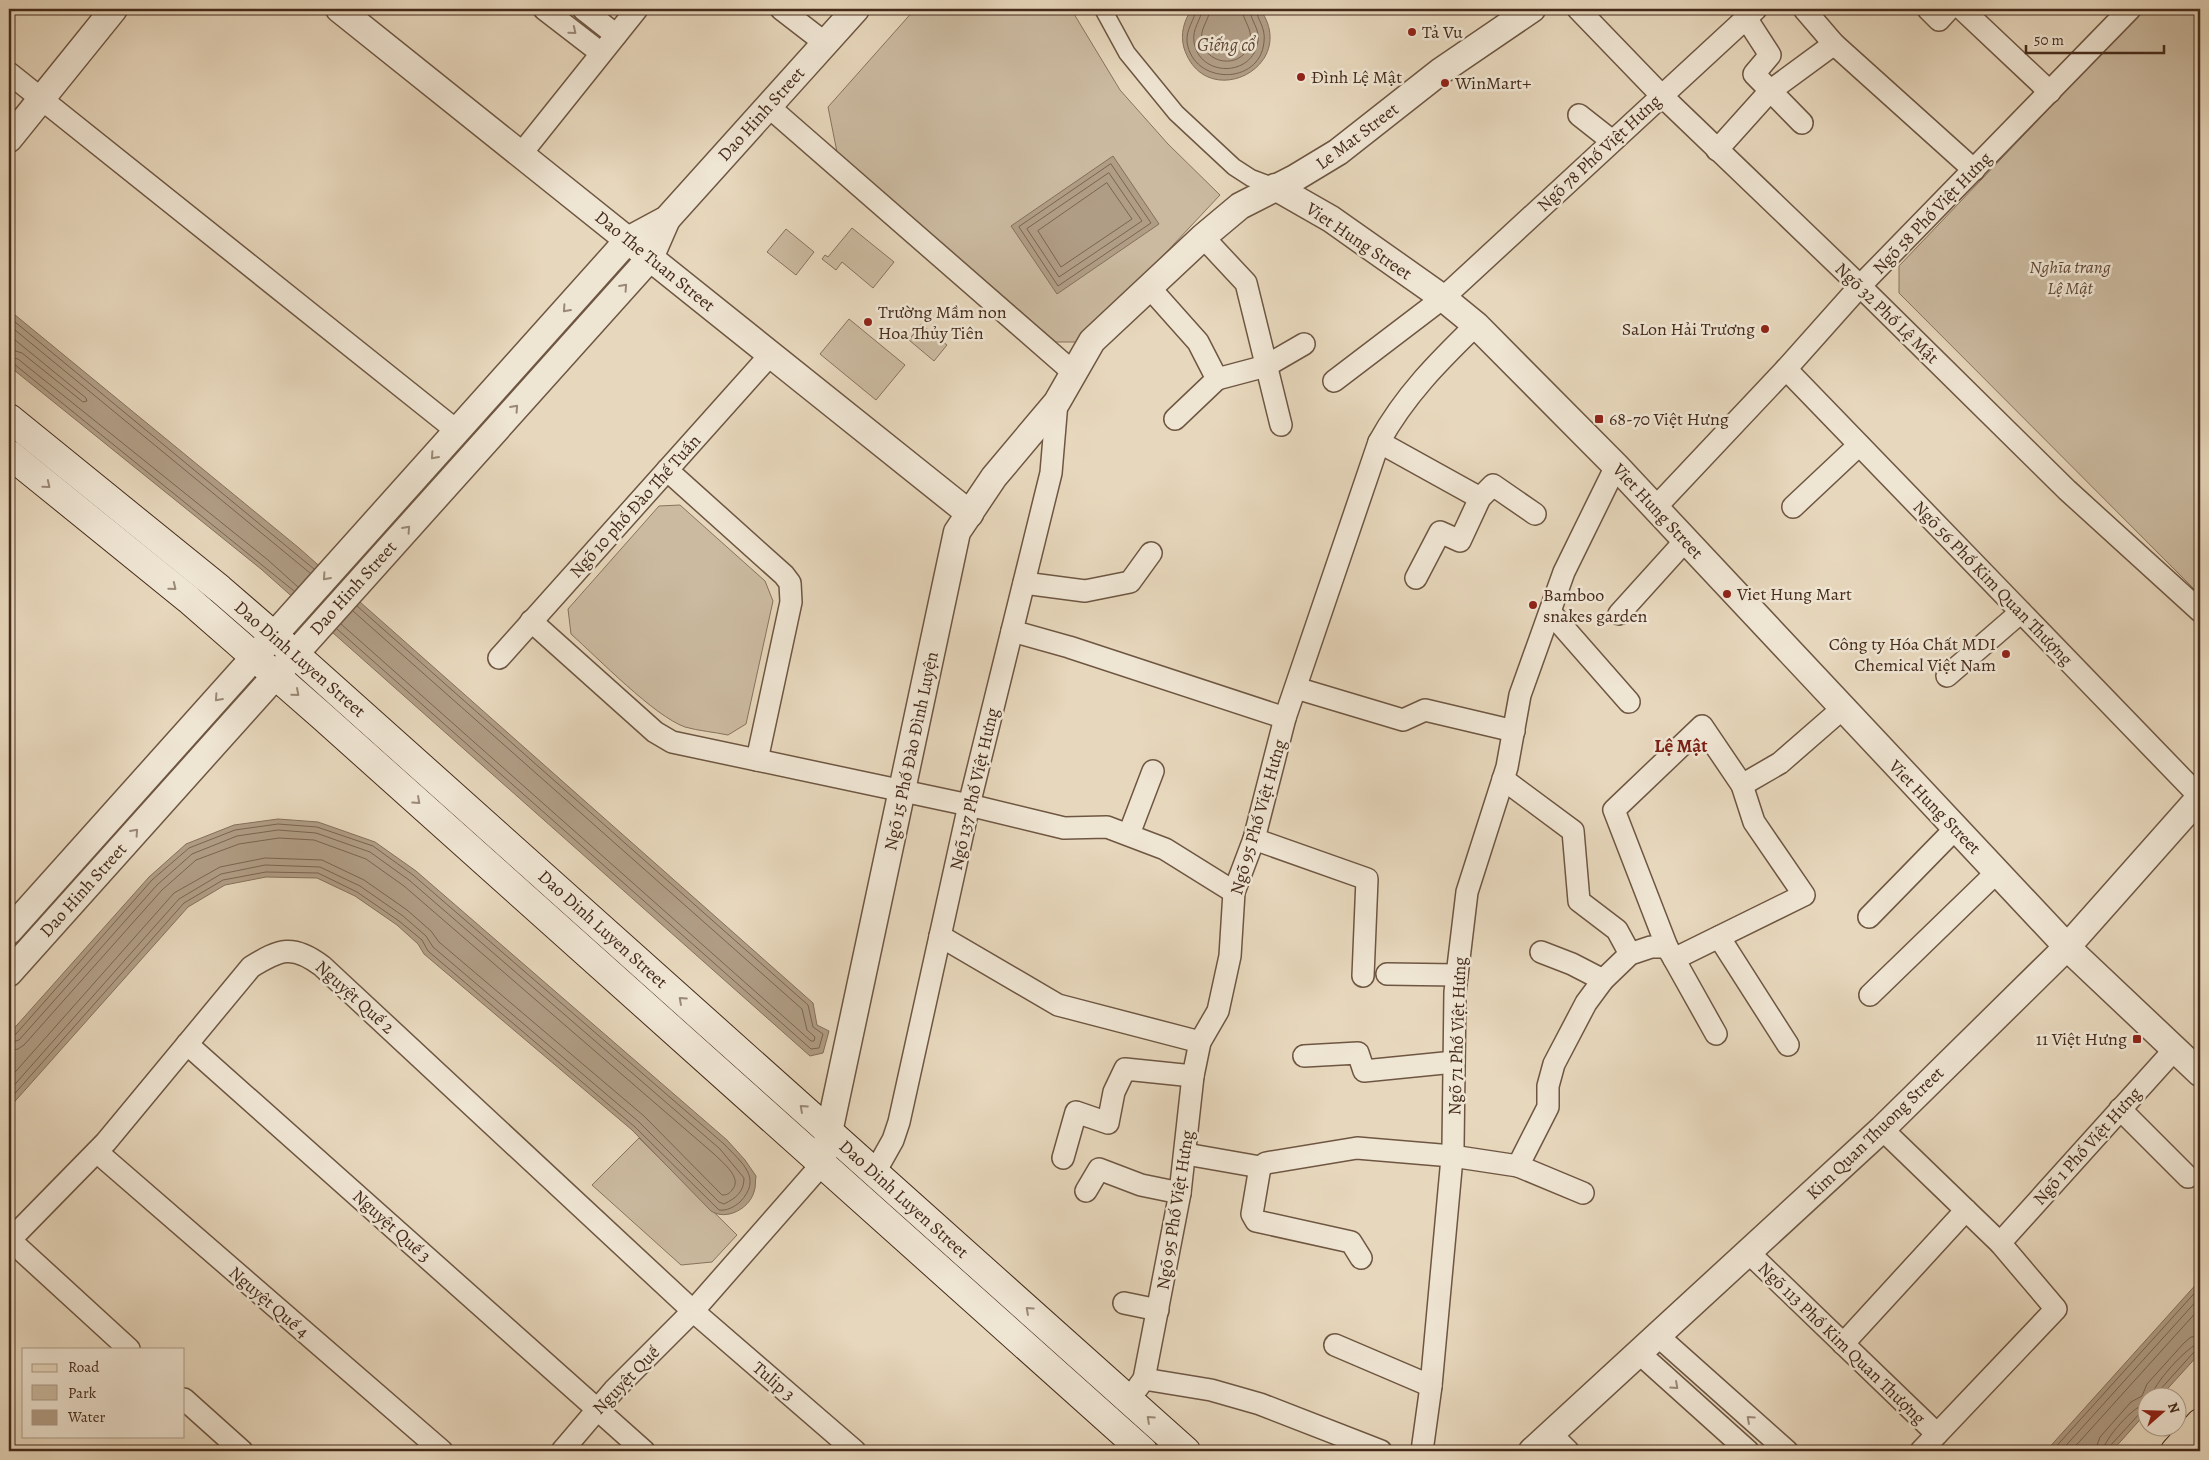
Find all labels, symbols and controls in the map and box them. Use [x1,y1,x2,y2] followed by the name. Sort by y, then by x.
[1422,20,1463,44] place label: Tả Vu
[2026,22,2164,54] scale bar
[567,26,576,35] one-way arrow
[1406,26,1418,38] marker: Tả Vu
[2034,30,2064,50] text: 50 m
[1197,32,1256,58] water label: Giếng cổ
[712,62,810,166] street label: Dao Hinh Street
[1311,65,1402,89] place label: Đình Lệ Mật
[1295,71,1307,83] marker: Đình Lệ Mật
[1454,71,1531,95] place label: WinMart+
[1439,77,1451,89] marker: WinMart+
[1532,89,1666,217] street label: Ngõ 78 Phố Việt Hưng
[1311,97,1403,175] street label: Le Mat Street
[1867,147,1997,279] street label: Ngõ 58 Phố Việt Hưng
[1301,196,1417,285] street label: Viet Hung Street
[590,205,720,317] street label: Dao The Tuan Street
[2029,255,2111,300] park label: Nghĩa trang Lệ Mật
[1830,257,1944,369] street label: Ngõ 32 Phố Lệ Mật
[618,283,627,292] one-way arrow
[878,300,1007,345] place label: Trường Mầm non Hoa Thủy Tiên
[563,304,572,313] one-way arrow
[862,316,874,328] marker: Trường Mầm non Hoa Thủy Tiên
[1622,317,1755,341] place label: SaLon Hải Trương
[1759,323,1771,335] marker: SaLon Hải Trương
[510,404,519,413] one-way arrow
[1609,407,1729,431] place label: 68-70 Việt Hưng
[1593,413,1605,425] marker: 68-70 Việt Hưng
[564,429,706,583] street label: Ngõ 10 phố Đào Thế Tuấn
[431,451,440,460] one-way arrow
[1607,457,1709,564] street label: Viet Hung Street
[41,479,50,488] one-way arrow
[1908,495,2078,671] street label: Ngõ 56 Phố Kim Quan Thượng
[401,525,410,534] one-way arrow
[304,536,402,640] street label: Dao Hinh Street
[323,572,332,581] one-way arrow
[167,582,176,590] one-way arrow
[1736,582,1852,606] place label: Viet Hung Mart
[1543,583,1648,628] place label: Bamboo snakes garden
[1721,588,1733,600] marker: Viet Hung Mart
[229,595,371,723] street label: Dao Dinh Luyen Street
[1527,599,1539,611] marker: Bamboo snakes garden
[1829,632,1996,677] place label: Công ty Hóa Chất MDI Chemical Việt Nam
[2000,648,2012,660] marker: Công ty Hóa Chất MDI Chemical Việt Nam
[878,649,944,853] street label: Ngõ 15 Phố Đào Đình Luyện
[290,687,299,696] one-way arrow
[214,693,223,702] one-way arrow
[944,705,1004,873] street label: Ngõ 137 Phố Việt Hưng
[1654,733,1708,759] district label: Lệ Mật
[1224,736,1292,898] street label: Ngõ 95 Phố Việt Hưng
[1883,754,1986,860] street label: Viet Hung Street
[412,795,421,804] one-way arrow
[129,829,138,838] one-way arrow
[34,838,132,942] street label: Dao Hinh Street
[533,864,673,994] street label: Dao Dinh Luyen Street
[310,955,400,1039] street label: Nguyệt Quế 2
[1442,956,1472,1116] street label: Ngõ 71 Phố Việt Hưng
[679,997,688,1006] one-way arrow
[2036,1027,2127,1051] place label: 11 Việt Hưng
[2131,1033,2143,1045] marker: 11 Việt Hưng
[1801,1061,1949,1205] street label: Kim Quan Thuong Street
[2028,1082,2146,1210] street label: Ngõ 1 Phố Việt Hưng
[800,1105,809,1114] one-way arrow
[1151,1129,1199,1291] street label: Ngõ 95 Phố Việt Hưng
[834,1134,974,1264] street label: Dao Dinh Luyen Street
[348,1184,436,1268] street label: Nguyệt Quế 3
[1753,1256,1931,1430] street label: Ngõ 113 Phố Kim Quan Thượng
[224,1261,314,1343] street label: Nguyệt Quế 4
[1025,1307,1034,1316] one-way arrow
[587,1340,665,1420] street label: Nguyệt Quế
[22,1348,185,1438] legend
[748,1356,800,1406] street label: Tulip 3
[68,1357,100,1377] text: Road
[1669,1380,1678,1389] one-way arrow
[68,1383,97,1403] text: Park
[2136,1388,2186,1438] north arrow
[2163,1400,2184,1416] text: N
[67,1407,105,1427] text: Water
[1146,1416,1155,1425] one-way arrow
[1747,1416,1756,1425] one-way arrow

